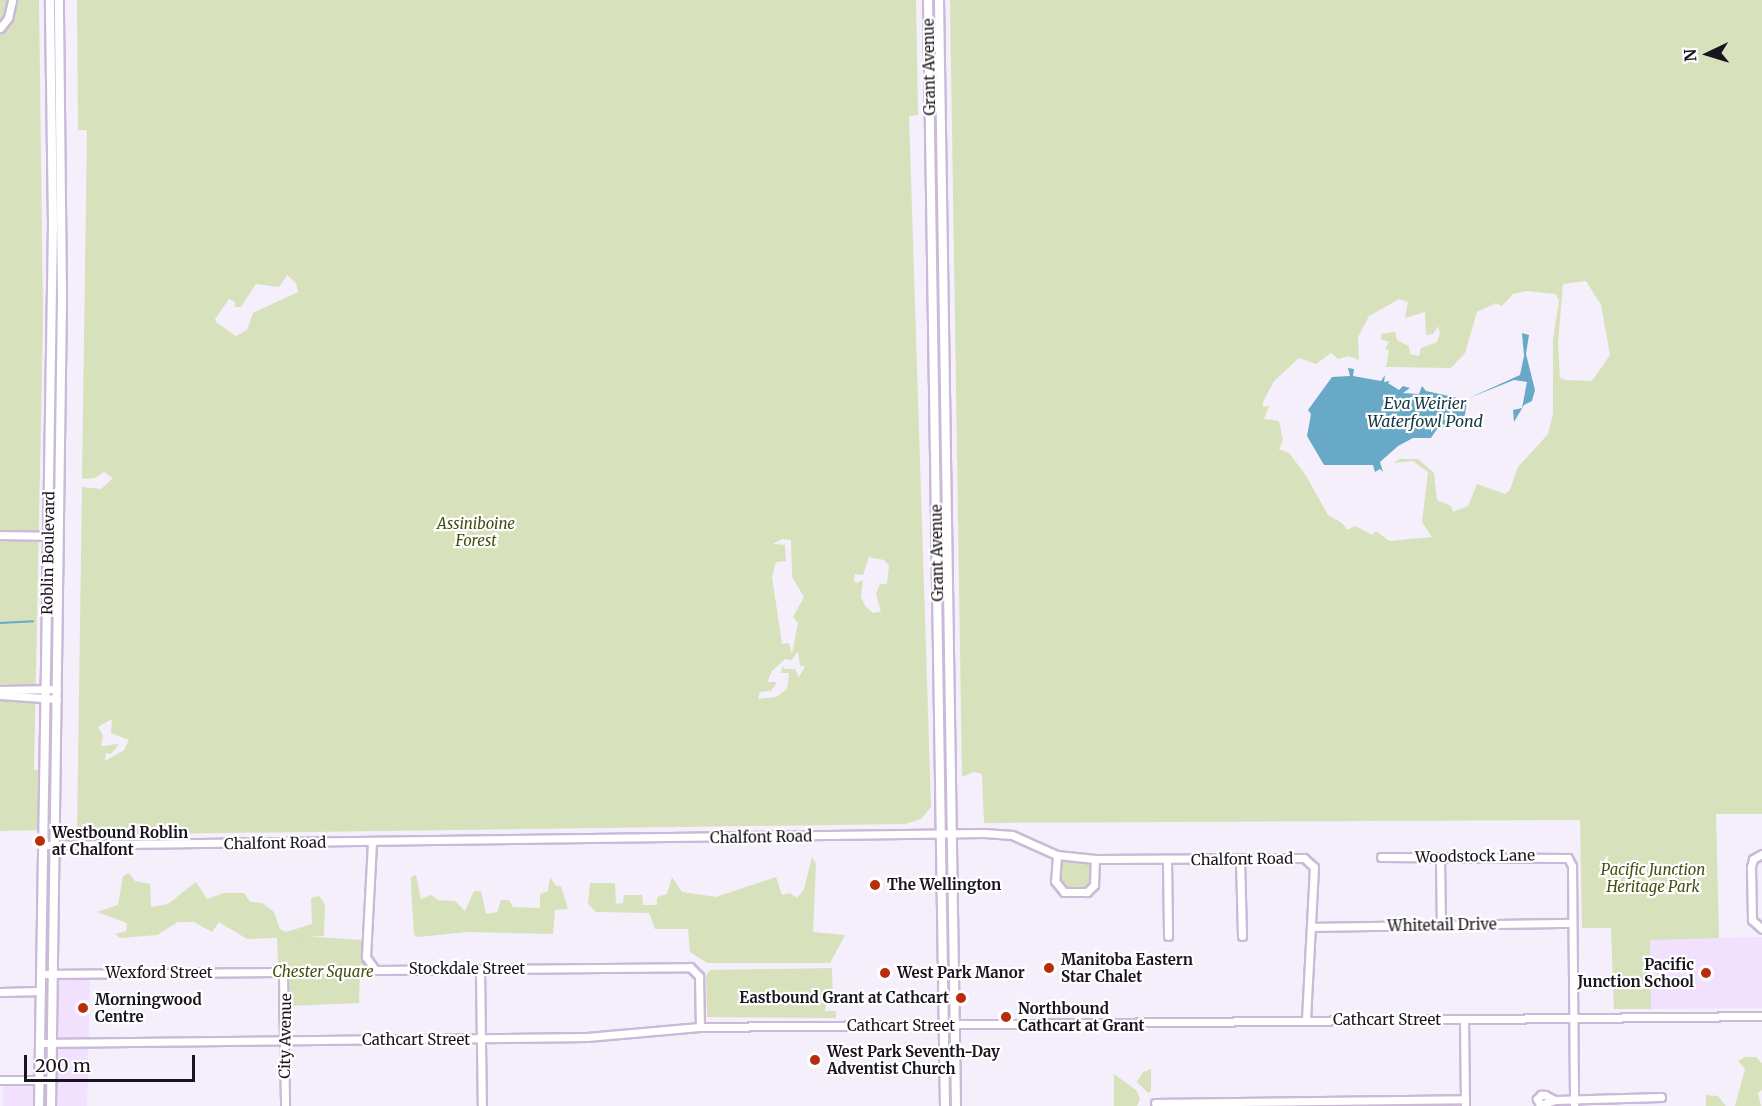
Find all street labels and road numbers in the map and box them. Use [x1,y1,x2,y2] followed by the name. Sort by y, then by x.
[919,18,939,116] street label: Grant Avenue
[38,491,58,615] street label: Roblin Boulevard
[927,504,947,602] street label: Grant Avenue
[710,827,812,847] street label: Chalfont Road
[224,833,326,853] street label: Chalfont Road
[1415,846,1535,866] street label: Woodstock Lane
[1191,849,1293,869] street label: Chalfont Road
[1387,915,1497,935] street label: Whitetail Drive
[409,960,525,978] street label: Stockdale Street
[105,964,213,982] street label: Wexford Street
[275,993,295,1079] street label: City Avenue
[1333,1011,1441,1029] street label: Cathcart Street
[847,1017,955,1035] street label: Cathcart Street
[362,1031,470,1049] street label: Cathcart Street

